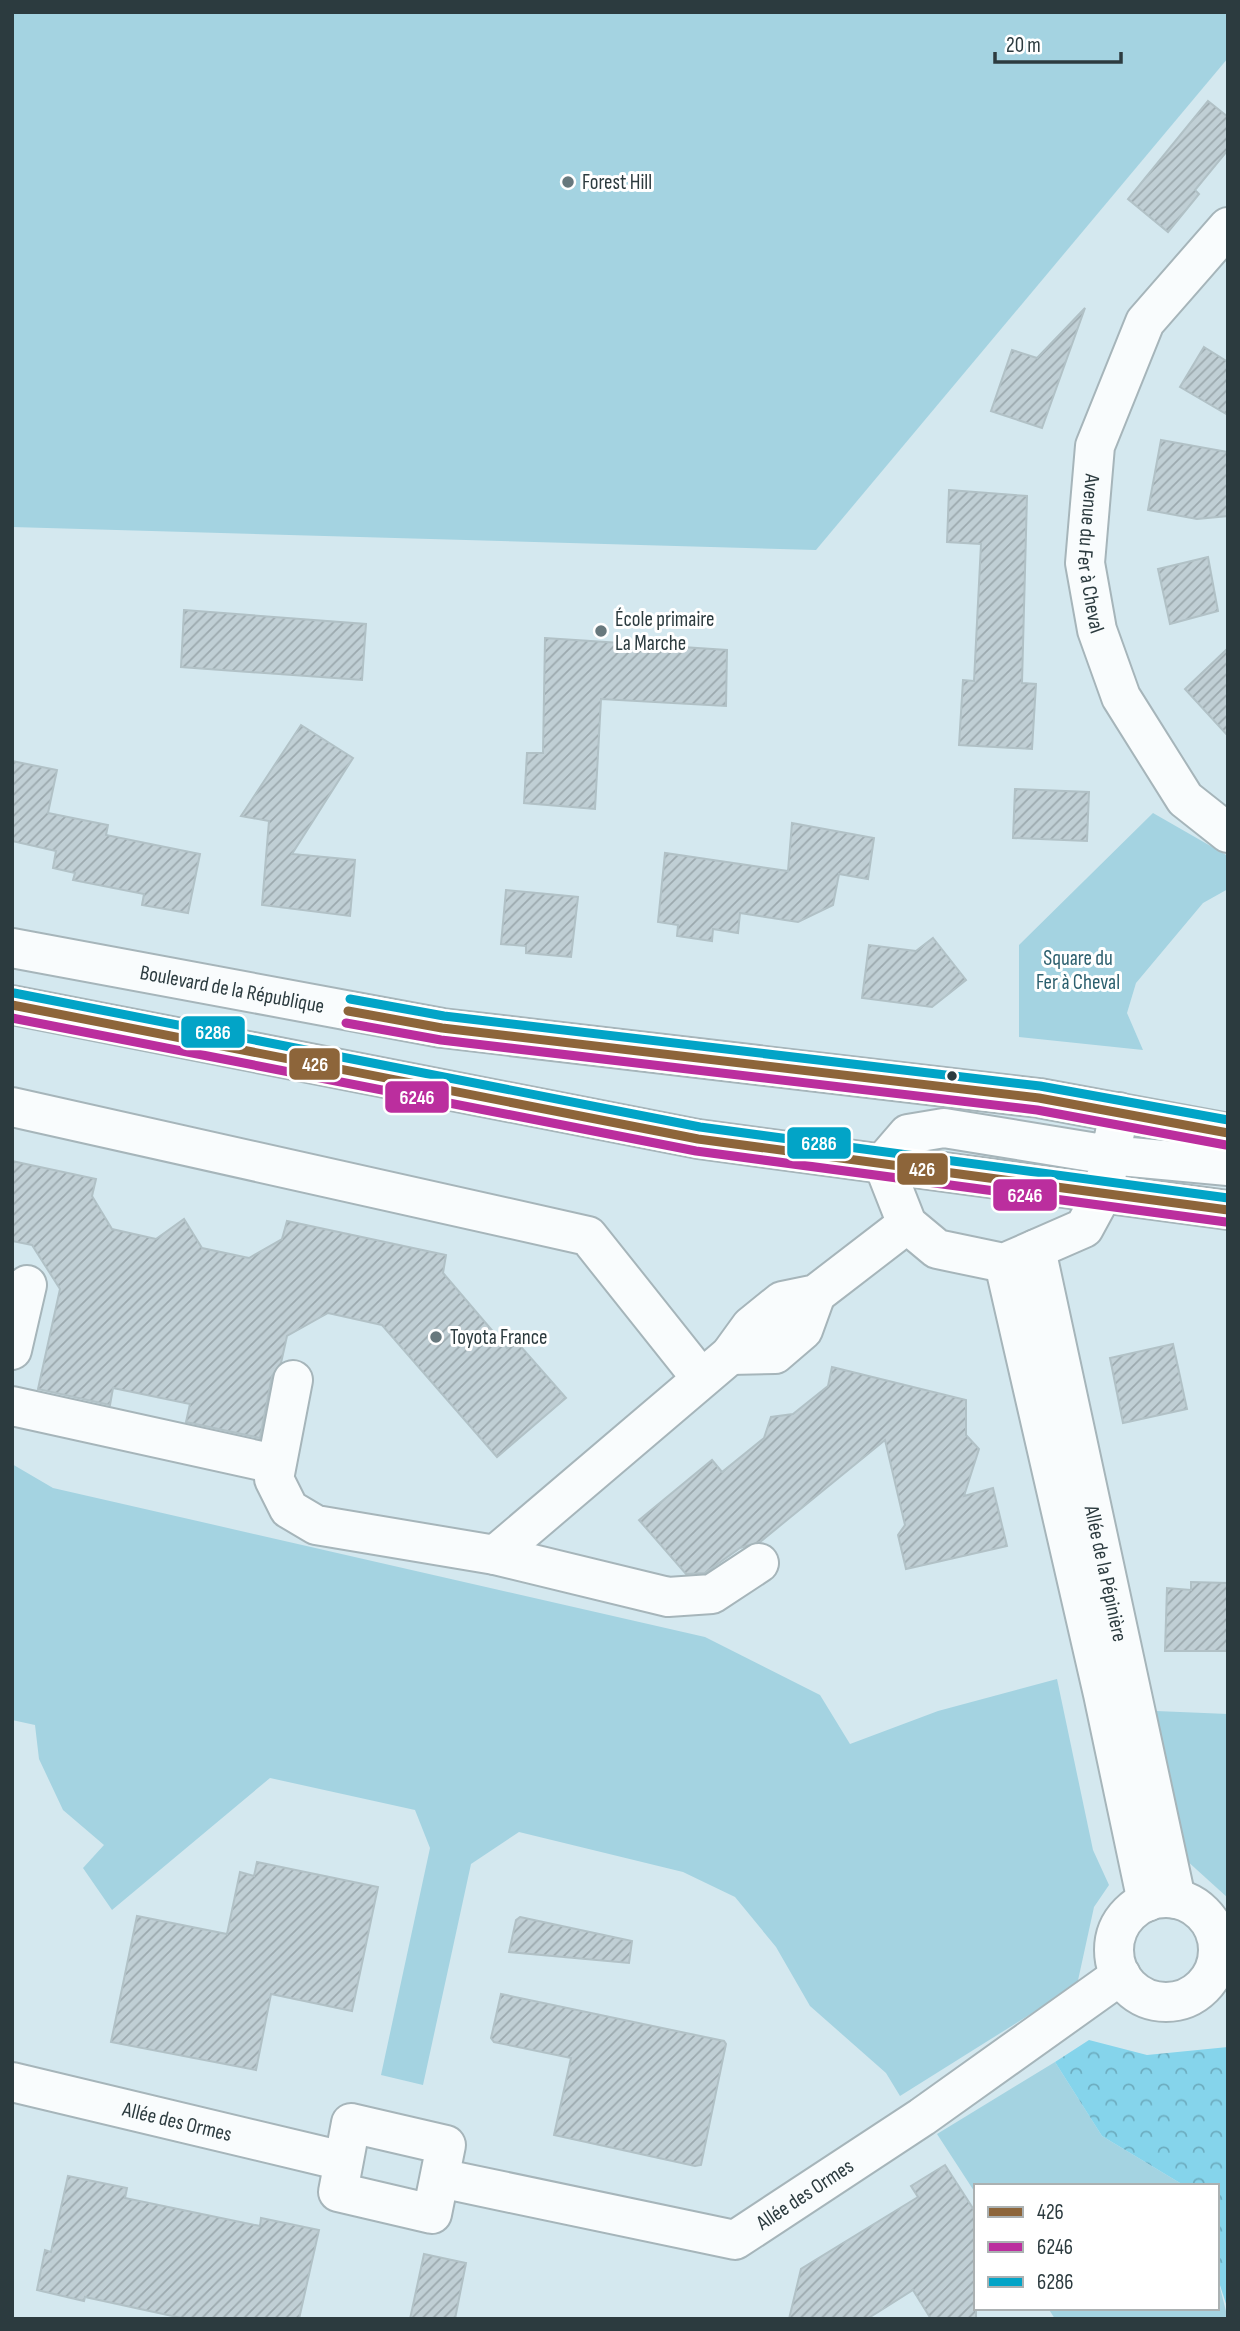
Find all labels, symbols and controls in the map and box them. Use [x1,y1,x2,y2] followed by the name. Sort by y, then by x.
[995,21,1121,65] scale bar
[1006,33,1041,58] text: 20 m
[582,170,652,195] place label: Forest Hill
[560,174,576,190] marker: Forest Hill
[1072,472,1109,637] street label: Avenue du Fer à Cheval
[615,607,714,656] place label: École primaire La Marche
[593,623,609,639] marker: École primaire La Marche
[1036,946,1120,995] park label: Square du Fer à Cheval
[138,960,326,1019] street label: Boulevard de la République
[180,1015,246,1049] line badge: 6286
[195,1022,231,1045] text: 6286
[288,1047,341,1081] line badge: 426
[302,1054,328,1077] text: 426
[945,1069,959,1083] unlabelled marker
[384,1080,450,1114] line badge: 6246
[399,1087,435,1110] text: 6246
[786,1126,852,1160] line badge: 6286
[801,1133,837,1156] text: 6286
[896,1152,949,1186] line badge: 426
[909,1159,935,1182] text: 426
[992,1178,1058,1212] line badge: 6246
[1007,1185,1043,1208] text: 6246
[450,1325,548,1350] place label: Toyota France
[428,1329,444,1345] marker: Toyota France
[1078,1502,1132,1644] street label: Allée de la Pépinière
[119,2097,234,2147] street label: Allée des Ormes
[751,2153,858,2236] street label: Allée des Ormes
[974,2184,1219,2310] legend
[1037,2200,1064,2225] text: 426
[1037,2235,1073,2260] text: 6246
[1037,2270,1073,2295] text: 6286

